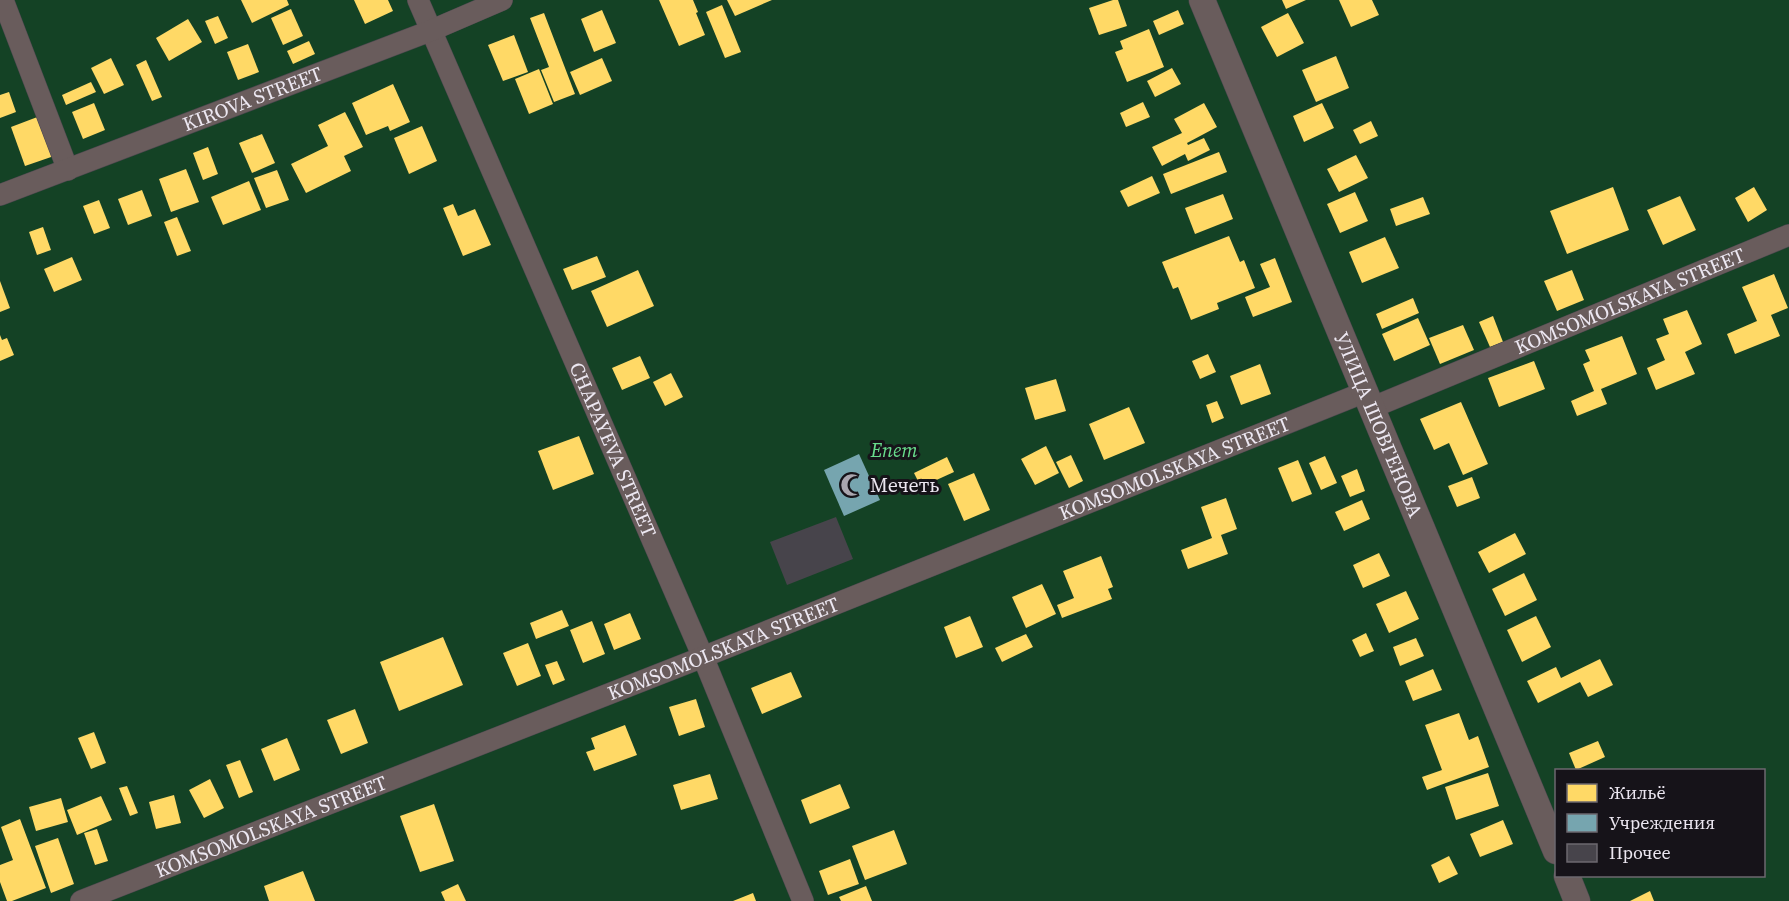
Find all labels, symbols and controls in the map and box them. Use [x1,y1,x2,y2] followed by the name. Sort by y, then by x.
[179,59,326,138] street label: KIROVA STREET
[1510,241,1749,361] street label: KOMSOMOLSKAYA STREET
[1328,328,1430,522] street label: УЛИЦА ШОВГЕНОВА
[563,358,663,542] street label: CHAPAYEVA STREET
[1055,409,1294,527] street label: KOMSOMOLSKAYA STREET
[869,436,918,464] park label: Enem
[870,471,939,499] place label: Мечеть
[839,472,865,498] mosque icon: Мечеть
[603,590,843,707] street label: KOMSOMOLSKAYA STREET
[151,768,391,885] street label: KOMSOMOLSKAYA STREET
[1555,769,1765,877] legend
[1609,780,1666,805] text: Жильё
[1609,810,1715,835] text: Учреждения
[1609,840,1671,865] text: Прочее

